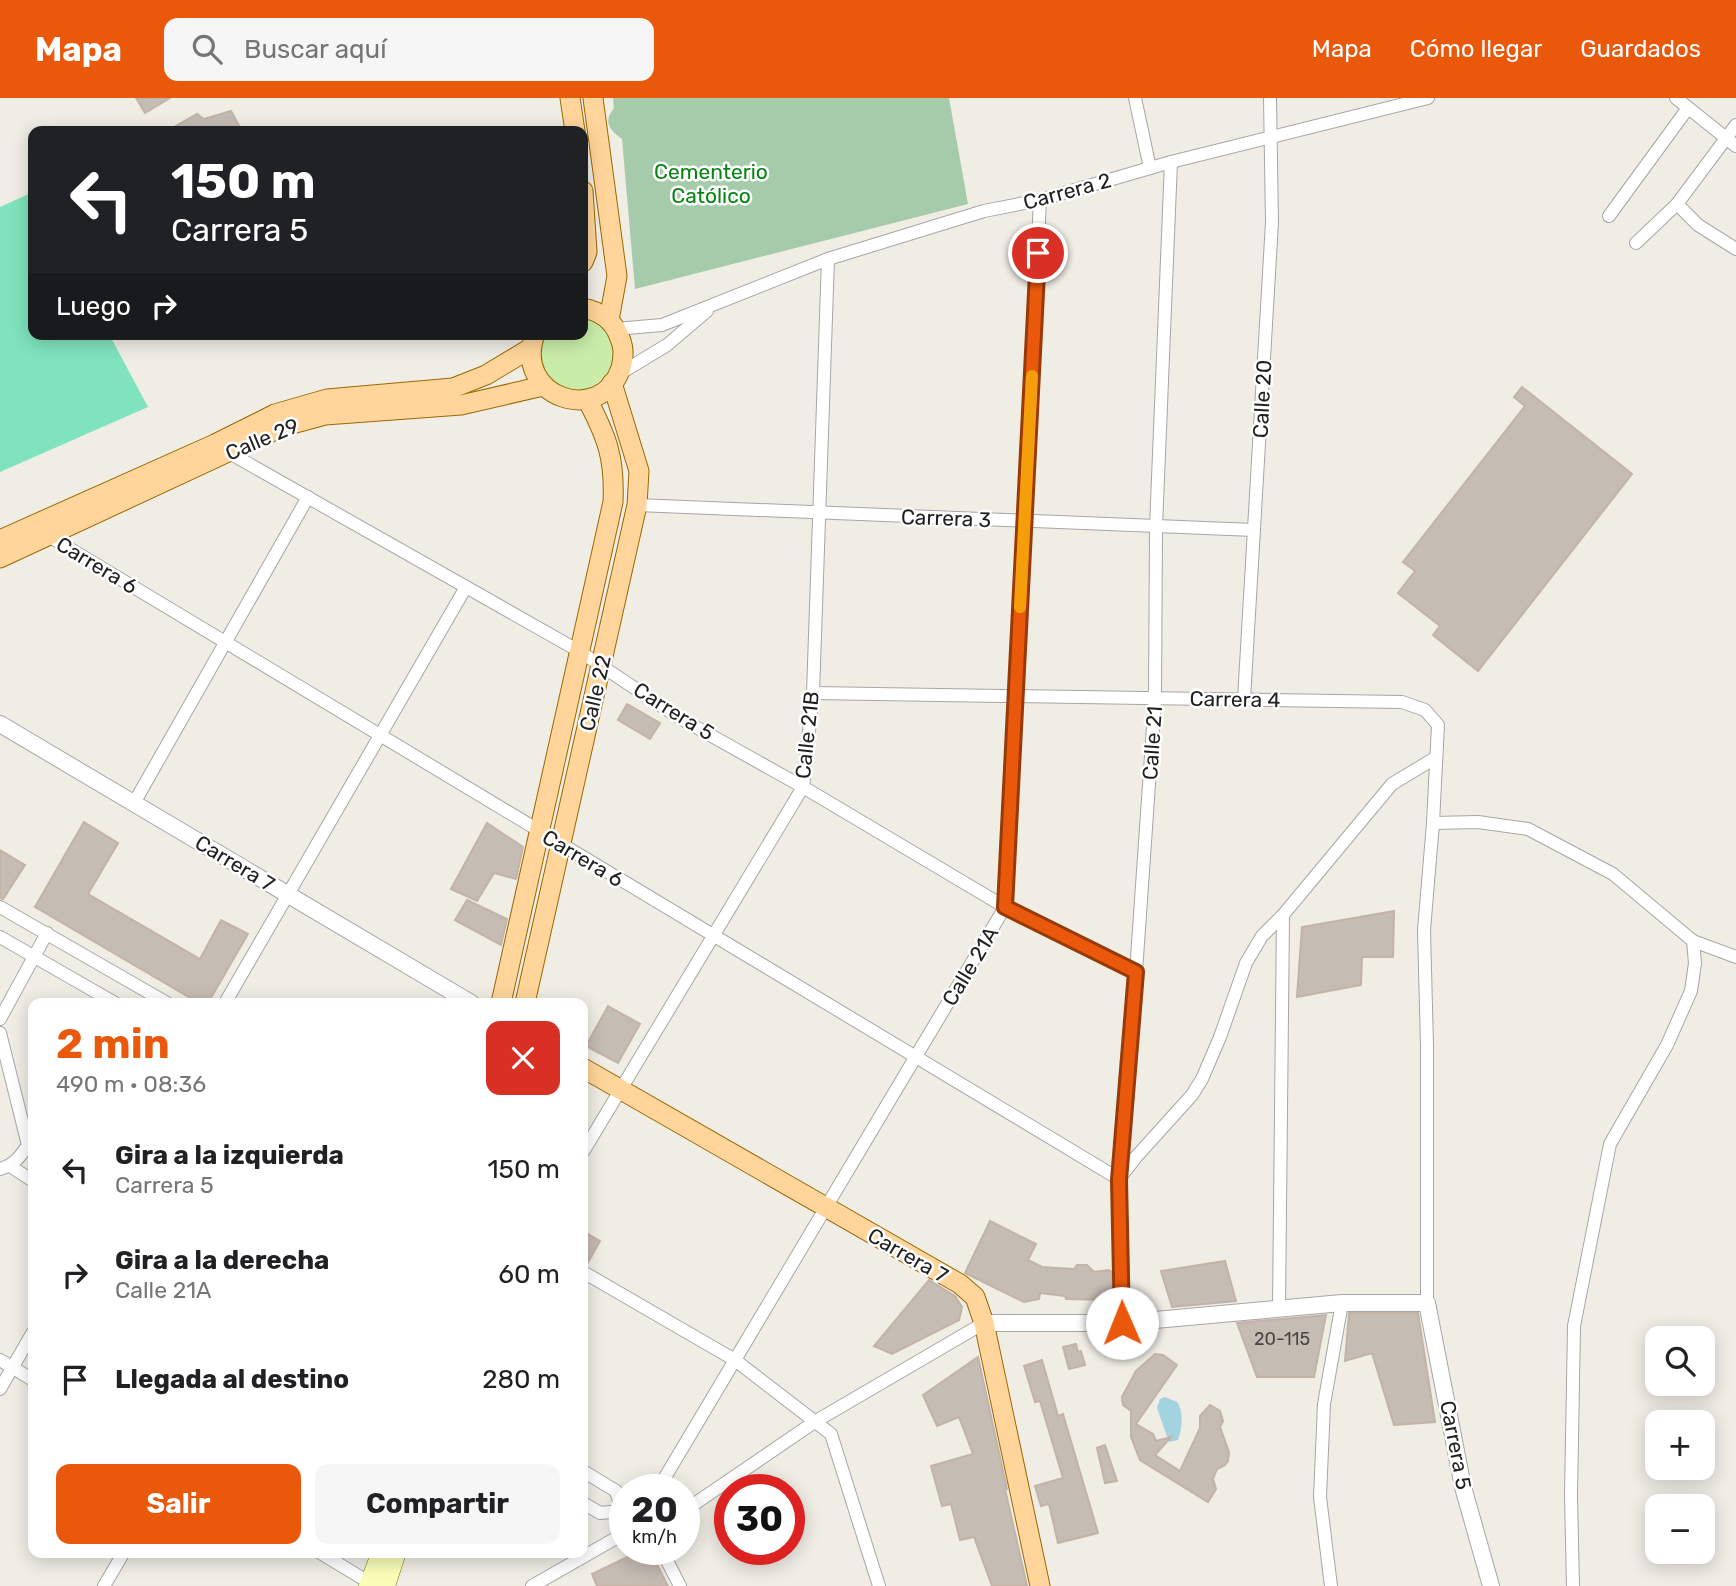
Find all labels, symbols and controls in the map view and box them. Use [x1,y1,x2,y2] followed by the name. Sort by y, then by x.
[164,18,654,81] search box
[35,30,122,69] text: Mapa
[188,30,226,68] icon: search
[244,34,387,65] text: Buscar aquí
[1312,35,1372,63] text: Mapa
[1410,35,1542,63] text: Cómo llegar
[1580,35,1701,63] text: Guardados
[171,152,316,210] text: 150 m
[56,154,147,245] icon: left
[654,159,768,208] park label: Cementerio Católico
[1020,167,1114,215] street label: Carrera 2
[171,211,308,249] text: Carrera 5
[1008,223,1068,283] pin
[1019,234,1057,272] icon: arrive
[145,287,183,325] icon: right
[56,291,131,322] text: Luego
[1247,359,1277,439] street label: Calle 20
[221,412,303,466] street label: Calle 29
[900,504,992,532] street label: Carrera 3
[52,531,142,599] street label: Carrera 6
[574,653,616,733] street label: Calle 22
[629,677,719,745] street label: Carrera 5
[1189,686,1281,712] street label: Carrera 4
[790,690,824,780] street label: Calle 21B
[1137,705,1167,781] street label: Calle 21
[538,824,628,892] street label: Carrera 6
[191,830,280,897] street label: Carrera 7
[937,922,1003,1010] street label: Calle 21A
[56,1019,170,1069] text: 2 min
[486,1021,560,1095] button: close
[56,1070,206,1098] text: 490 m · 08:36
[115,1140,344,1171] text: Gira a la izquierda
[56,1151,94,1189] icon: left
[487,1154,560,1185] text: 150 m
[115,1171,214,1199] text: Carrera 5
[863,1222,953,1288] street label: Carrera 7
[115,1245,329,1276] text: Gira a la derecha
[56,1256,94,1294] icon: right
[498,1259,560,1290] text: 60 m
[115,1276,211,1304] text: Calle 21A
[1085,1286,1159,1360] position arrow
[1645,1326,1715,1564] map controls
[1645,1326,1715,1396] button: search
[1254,1328,1310,1350] house number: 20-115
[56,1361,94,1399] icon: arrive
[115,1364,349,1395] text: Llegada al destino
[482,1364,560,1395] text: 280 m
[1435,1398,1477,1492] street label: Carrera 5
[1645,1410,1715,1480] button: +
[56,1464,301,1544] button: Salir
[315,1464,560,1544] button: Compartir
[714,1474,805,1565] speed limit sign: 30
[631,1489,678,1531] text: 20
[1645,1494,1715,1564] button: −
[632,1526,677,1548] text: km/h

